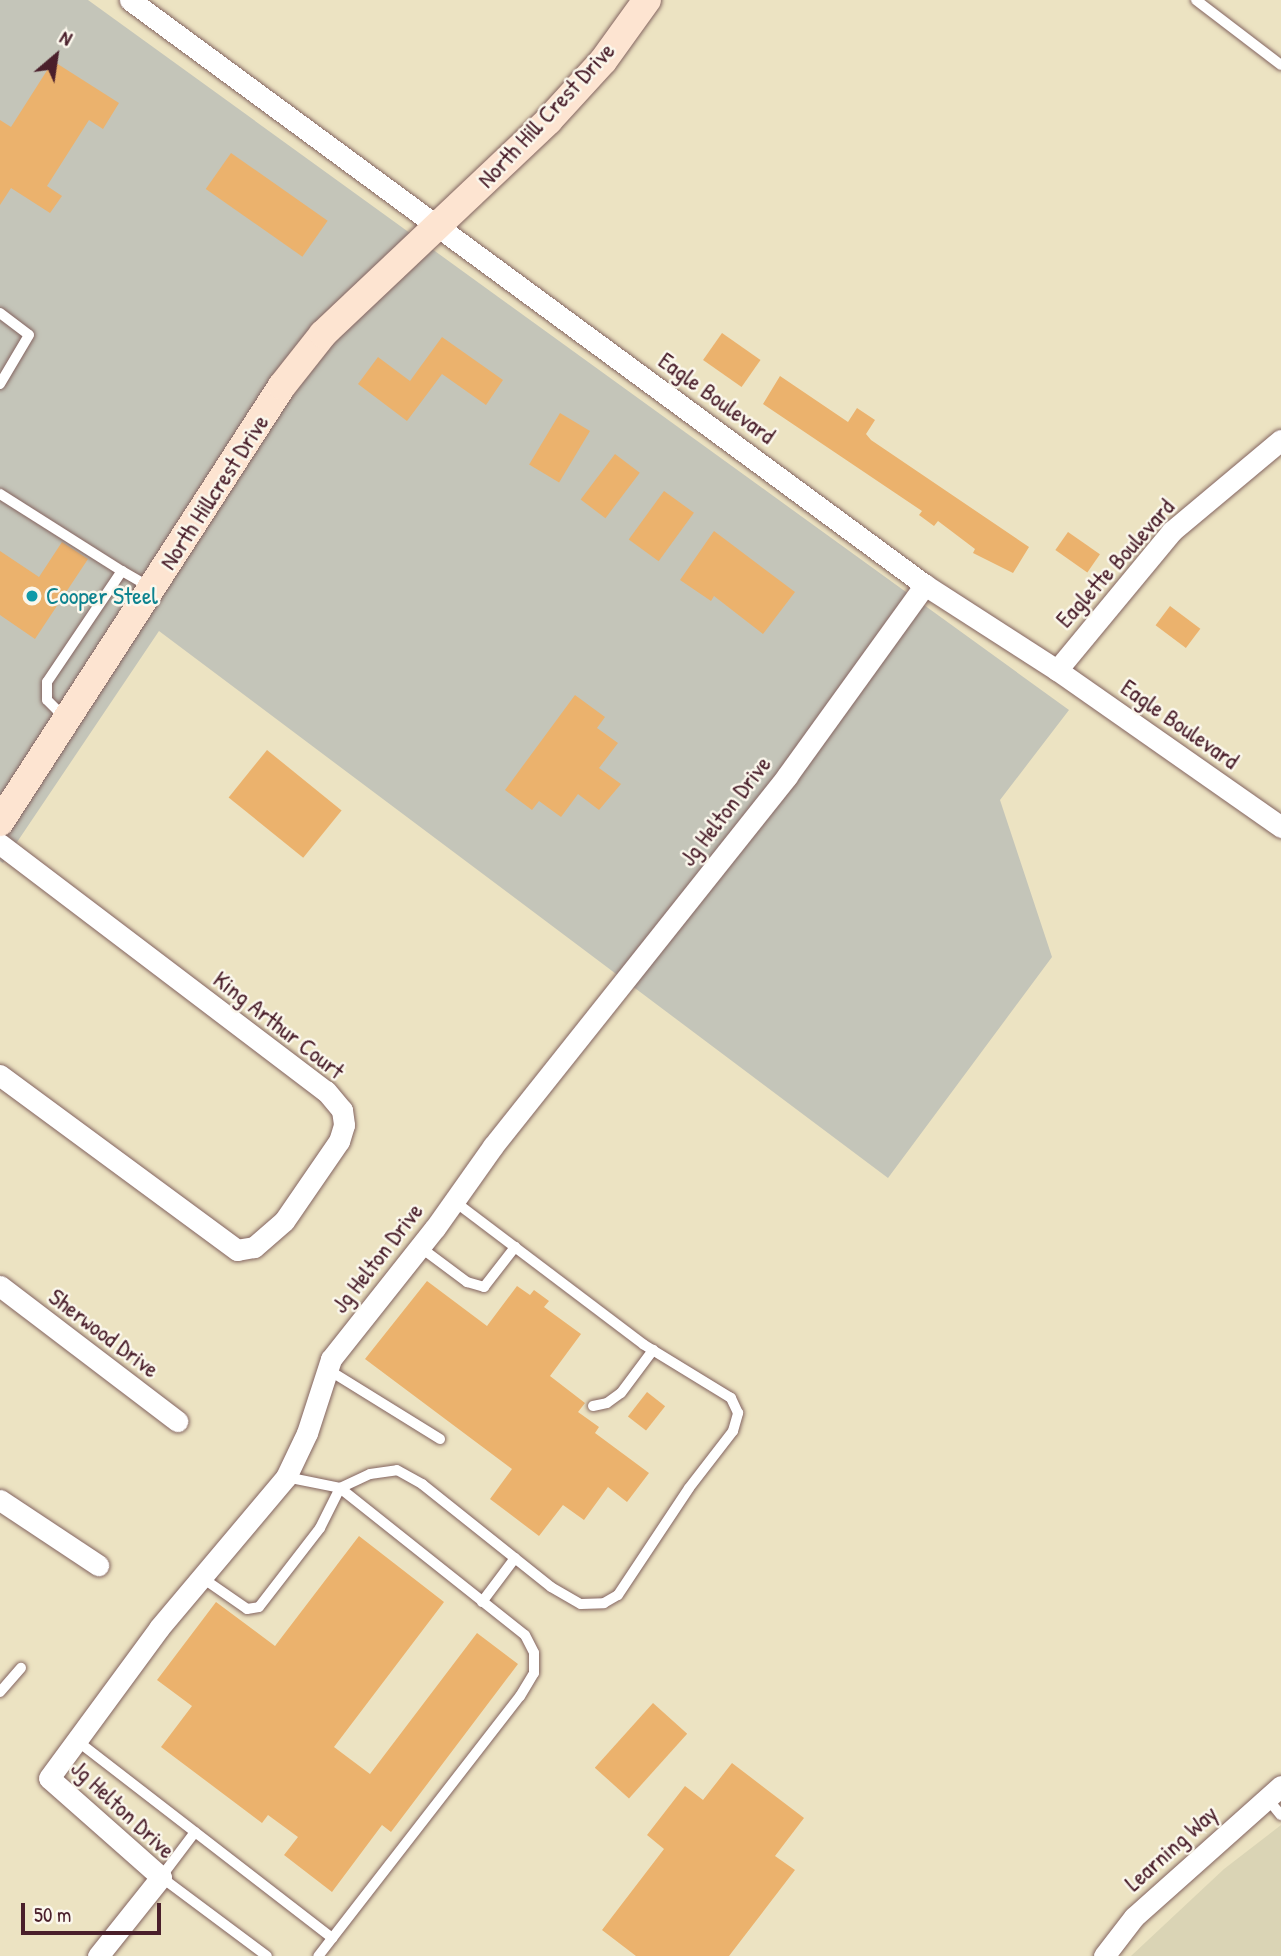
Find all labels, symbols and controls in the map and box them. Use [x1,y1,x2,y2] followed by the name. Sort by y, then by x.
[21,21,91,91] north arrow
[55,24,77,51] text: N
[471,36,621,194] street label: North Hill Crest Drive
[653,346,781,450] street label: Eagle Boulevard
[153,409,275,575] street label: North Hillcrest Drive
[1050,493,1180,633] street label: Eaglette Boulevard
[46,582,158,610] place label: Cooper Steel
[24,588,40,604] marker: Cooper Steel
[1116,673,1244,775] street label: Eagle Boulevard
[673,750,777,872] street label: Jg Helton Drive
[208,965,350,1085] street label: King Arthur Court
[325,1197,429,1319] street label: Jg Helton Drive
[43,1282,165,1384] street label: Sherwood Drive
[65,1754,181,1864] street label: Jg Helton Drive
[1119,1799,1223,1897] street label: Learning Way
[24,1890,164,1934] scale bar
[34,1900,71,1929] text: 50 m

